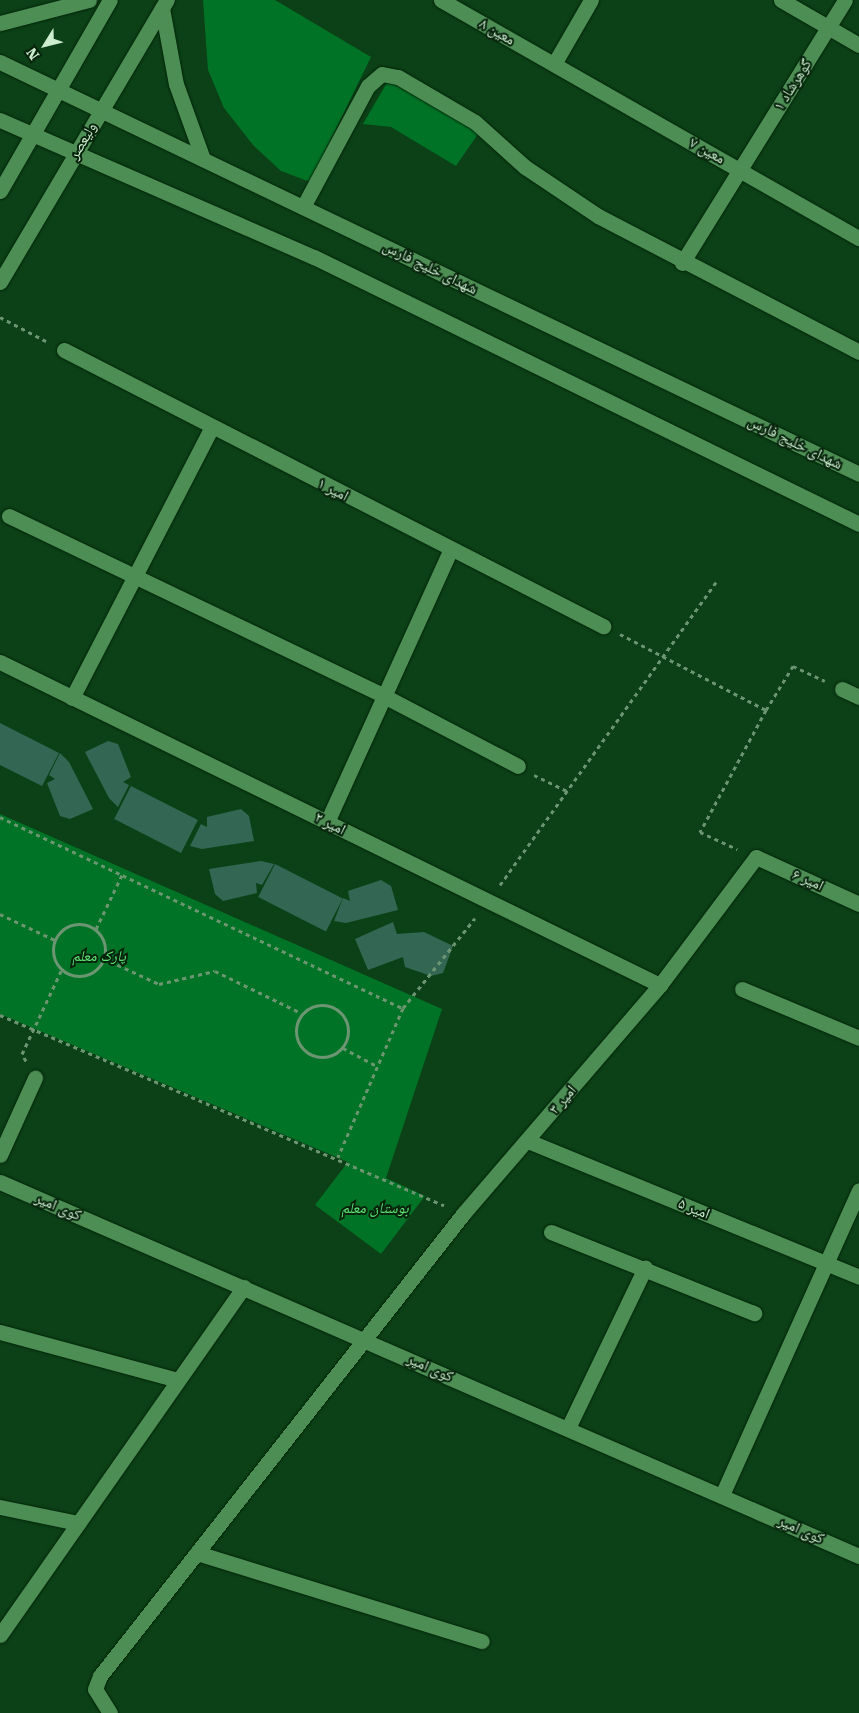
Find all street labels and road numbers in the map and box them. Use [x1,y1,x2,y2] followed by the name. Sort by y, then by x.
[476,15,518,49] street label: معین ۸
[770,56,816,114] street label: گوهرشاد ۱
[65,119,101,163] street label: ولیعصر
[686,134,728,168] street label: معین ۷
[380,237,480,299] street label: شهدای خلیج فارس
[745,412,845,474] street label: شهدای خلیج فارس
[314,475,352,505] street label: امیر ۱
[311,809,349,839] street label: امیر ۲
[790,865,826,895] street label: امیر ۶
[546,1082,580,1118] street label: امیر ۳
[32,1189,84,1225] street label: کوی امیر
[676,1195,712,1223] street label: امیر ۵
[404,1350,456,1386] street label: کوی امیر
[775,1512,827,1548] street label: کوی امیر

